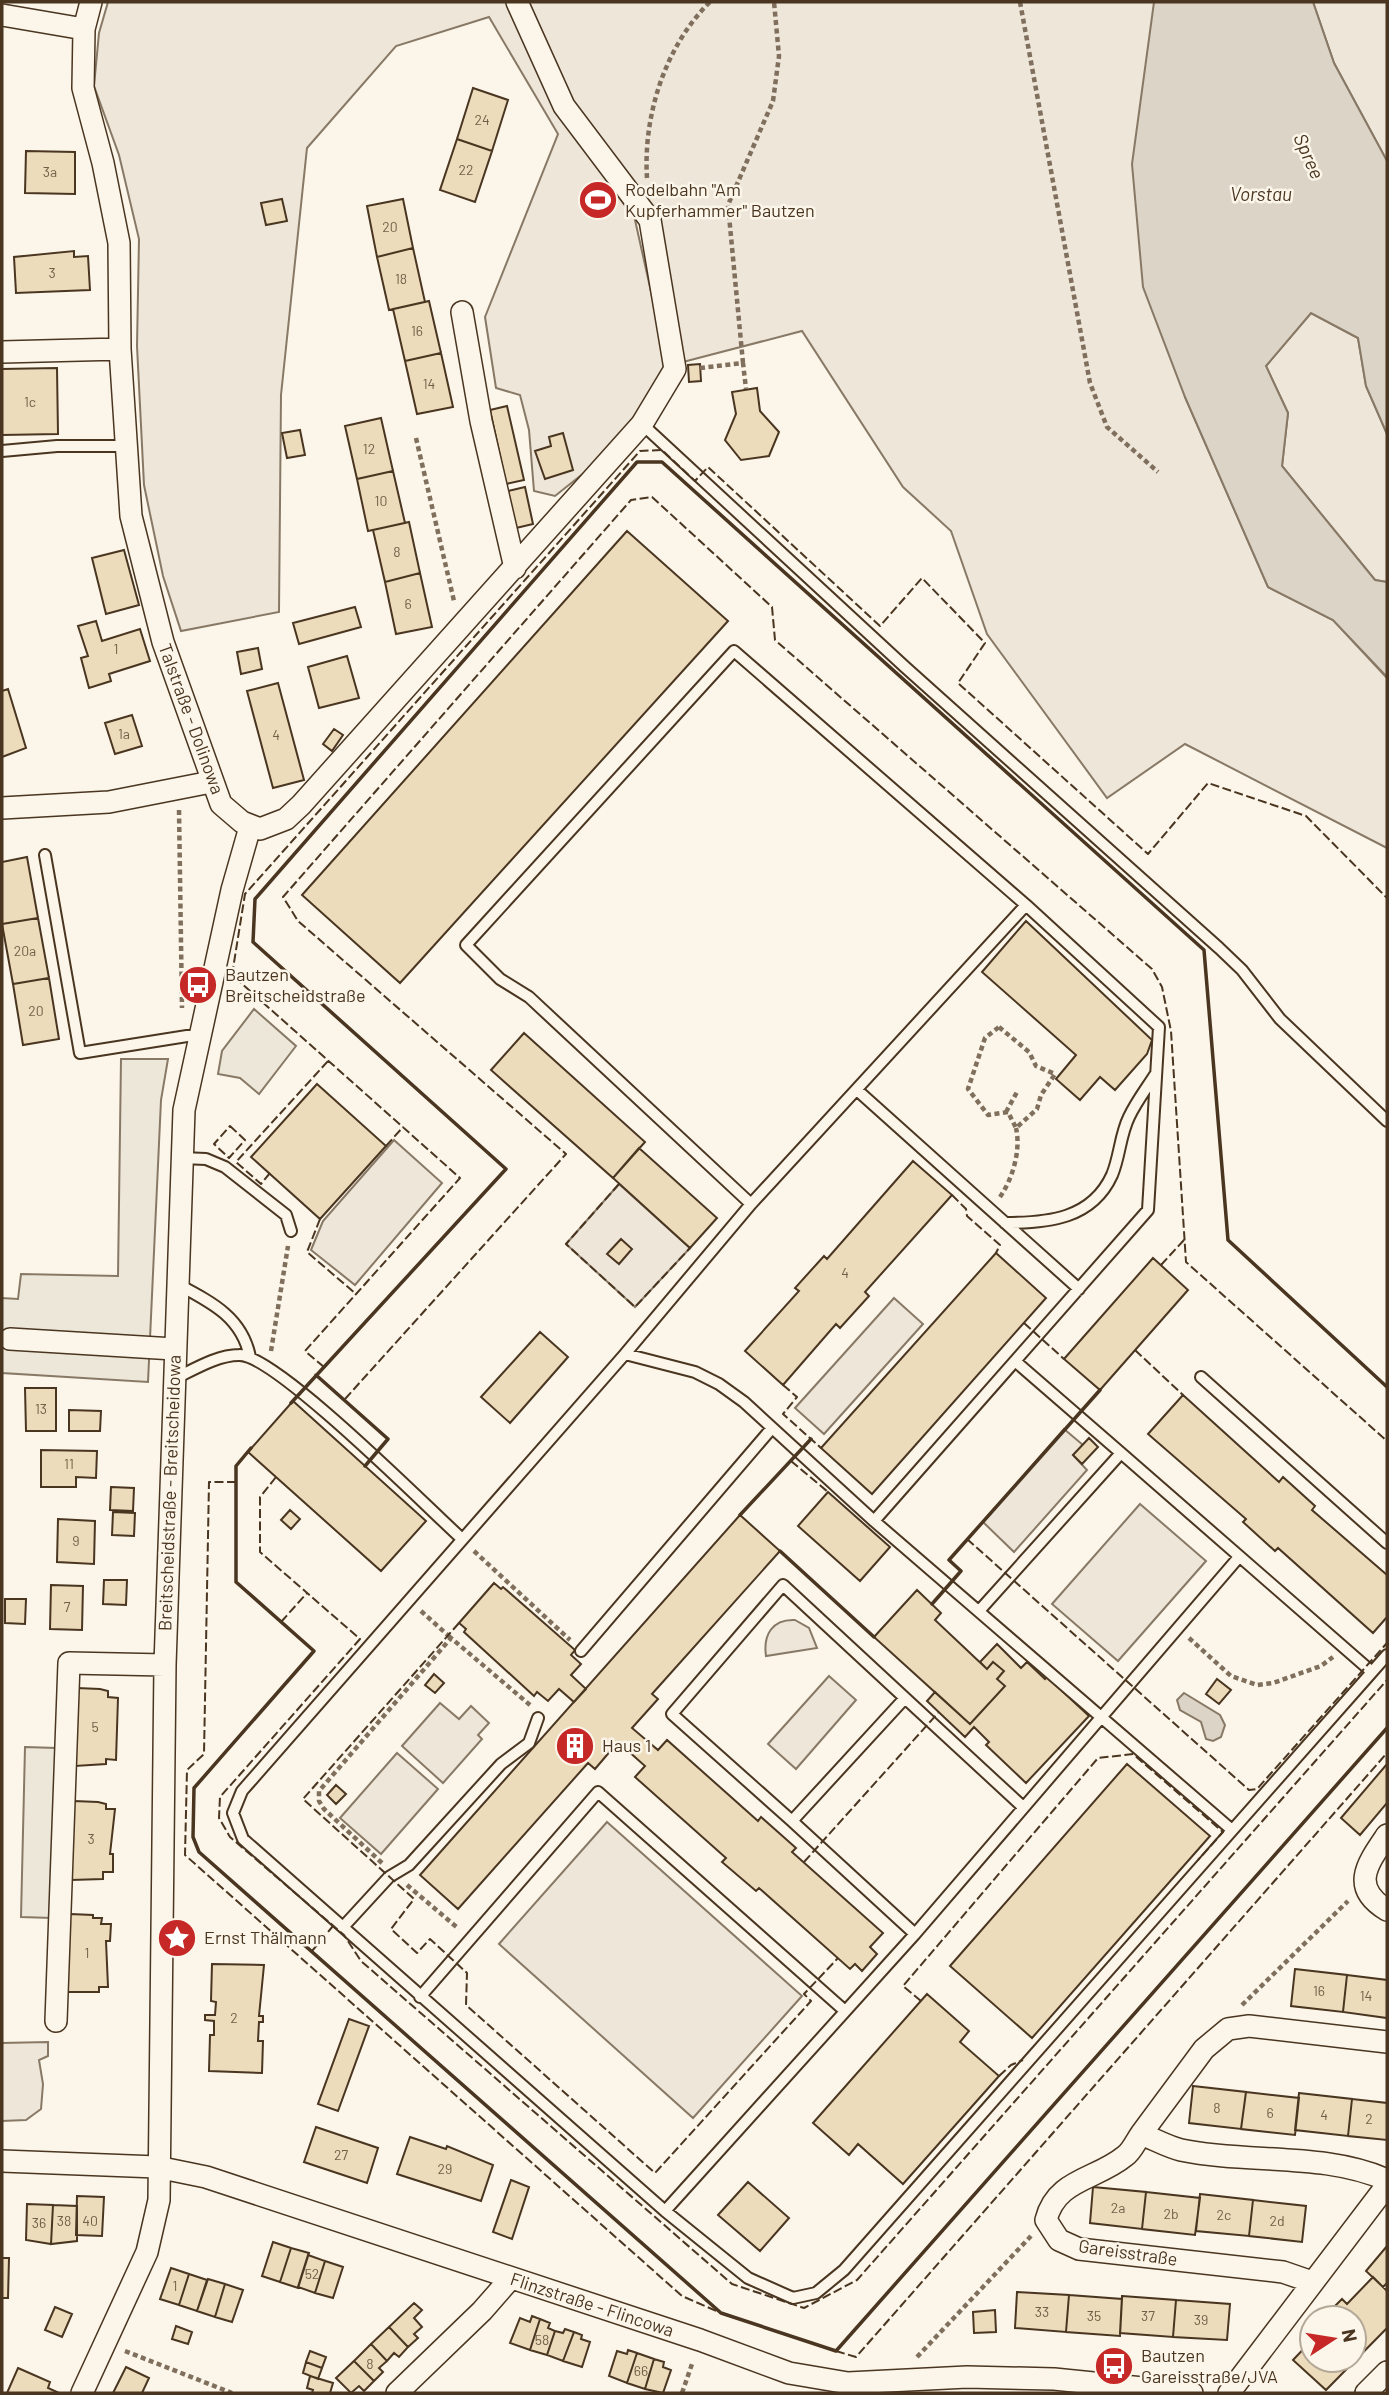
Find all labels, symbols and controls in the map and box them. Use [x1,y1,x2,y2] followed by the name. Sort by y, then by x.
[474,111,490,128] house number: 24
[1289,130,1330,182] water label: Spree
[458,161,474,178] house number: 22
[43,163,57,180] house number: 3a
[625,178,815,221] place label: Rodelbahn "Am Kupferhammer" Bautzen
[577,179,619,221] sports icon: Rodelbahn "Am Kupferhammer" Bautzen
[1230,182,1292,205] water label: Vorstau
[382,218,398,235] house number: 20
[48,264,56,281] house number: 3
[395,270,407,287] house number: 18
[411,322,423,339] house number: 16
[423,375,435,392] house number: 14
[24,393,36,410] house number: 1c
[363,440,375,457] house number: 12
[375,492,387,509] house number: 10
[393,543,401,560] house number: 8
[404,595,412,612] house number: 6
[114,640,118,657] house number: 1
[154,640,229,797] street label: Talstraße - Dolinowa
[118,725,130,742] house number: 1a
[272,726,280,743] house number: 4
[14,942,36,959] house number: 20a
[225,963,366,1006] place label: Bautzen Breitscheidstraße
[177,964,219,1006] bus stop icon: Bautzen Breitscheidstraße
[28,1002,44,1019] house number: 20
[841,1264,849,1281] house number: 4
[153,1354,185,1631] street label: Breitscheidstraße - Breitscheidowa
[35,1400,47,1417] house number: 13
[64,1455,74,1472] house number: 11
[72,1532,80,1549] house number: 9
[64,1598,71,1615] house number: 7
[91,1718,99,1735] house number: 5
[554,1725,596,1767] building icon: Haus 1
[602,1734,651,1756] place label: Haus 1
[87,1830,95,1847] house number: 3
[156,1917,198,1959] place icon: Ernst Thälmann
[204,1926,327,1948] place label: Ernst Thälmann
[85,1944,89,1961] house number: 1
[1313,1982,1325,1999] house number: 16
[1360,1987,1372,2004] house number: 14
[230,2009,238,2026] house number: 2
[1213,2099,1221,2116] house number: 8
[1266,2104,1274,2121] house number: 6
[1320,2106,1328,2123] house number: 4
[1365,2110,1373,2127] house number: 2
[334,2146,348,2163] house number: 27
[438,2160,452,2177] house number: 29
[1111,2199,1125,2216] house number: 2a
[1163,2205,1179,2222] house number: 2b
[1217,2206,1231,2223] house number: 2c
[57,2212,71,2229] house number: 38
[82,2212,98,2229] house number: 40
[1269,2212,1285,2229] house number: 2d
[32,2214,46,2231] house number: 36
[1077,2234,1179,2270] street label: Gareisstraße
[305,2265,319,2282] house number: 52
[508,2267,677,2341] street label: Flinzstraße - Flincowa
[173,2277,177,2294] house number: 1
[1035,2303,1049,2320] house number: 33
[1298,2304,1368,2374] north arrow
[1087,2307,1101,2324] house number: 35
[1141,2307,1155,2324] house number: 37
[1194,2311,1208,2328] house number: 39
[1338,2327,1363,2344] text: N
[535,2331,549,2348] house number: 58
[1141,2344,1278,2387] place label: Bautzen Gareisstraße/JVA
[1093,2345,1135,2387] bus stop icon: Bautzen Gareisstraße/JVA
[366,2355,374,2372] house number: 8
[634,2362,648,2379] house number: 66

